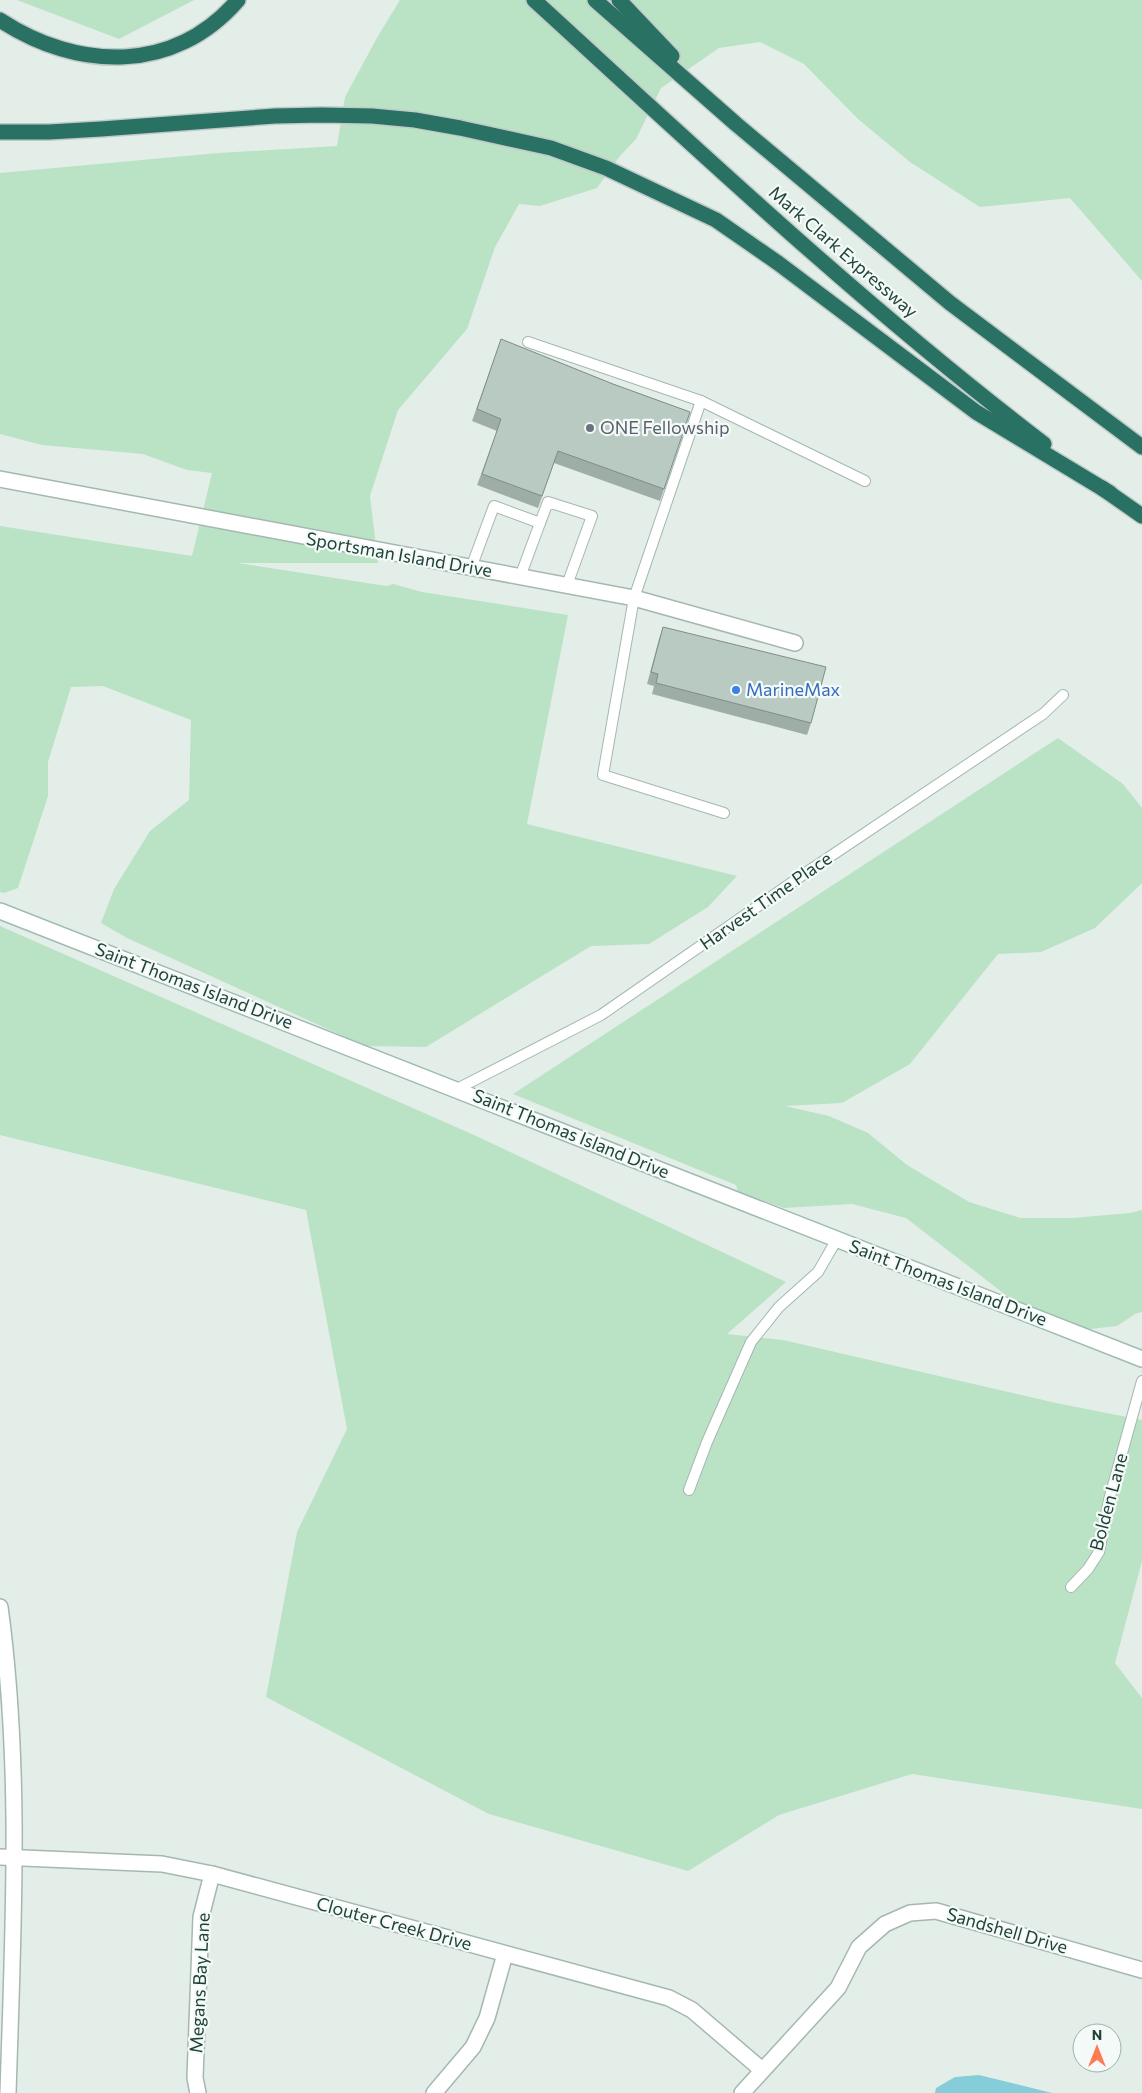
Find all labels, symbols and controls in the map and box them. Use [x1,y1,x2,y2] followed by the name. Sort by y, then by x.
[765,181,922,322] street label: Mark Clark Expressway
[600,416,730,438] place label: ONE Fellowship
[584,422,596,434] marker: ONE Fellowship
[304,527,494,581] street label: Sportsman Island Drive
[746,678,841,700] place label: MarineMax
[730,684,742,696] marker: MarineMax
[695,846,836,954] street label: Harvest Time Place
[92,937,296,1033] street label: Saint Thomas Island Drive
[470,1084,673,1183] street label: Saint Thomas Island Drive
[846,1234,1050,1330] street label: Saint Thomas Island Drive
[1084,1451,1132,1553] street label: Bolden Lane
[314,1892,474,1954] street label: Clouter Creek Drive
[944,1902,1070,1958] street label: Sandshell Drive
[184,1912,214,2054] street label: Megans Bay Lane
[1072,2023,1122,2073] north arrow
[1092,2026,1102,2043] text: N

